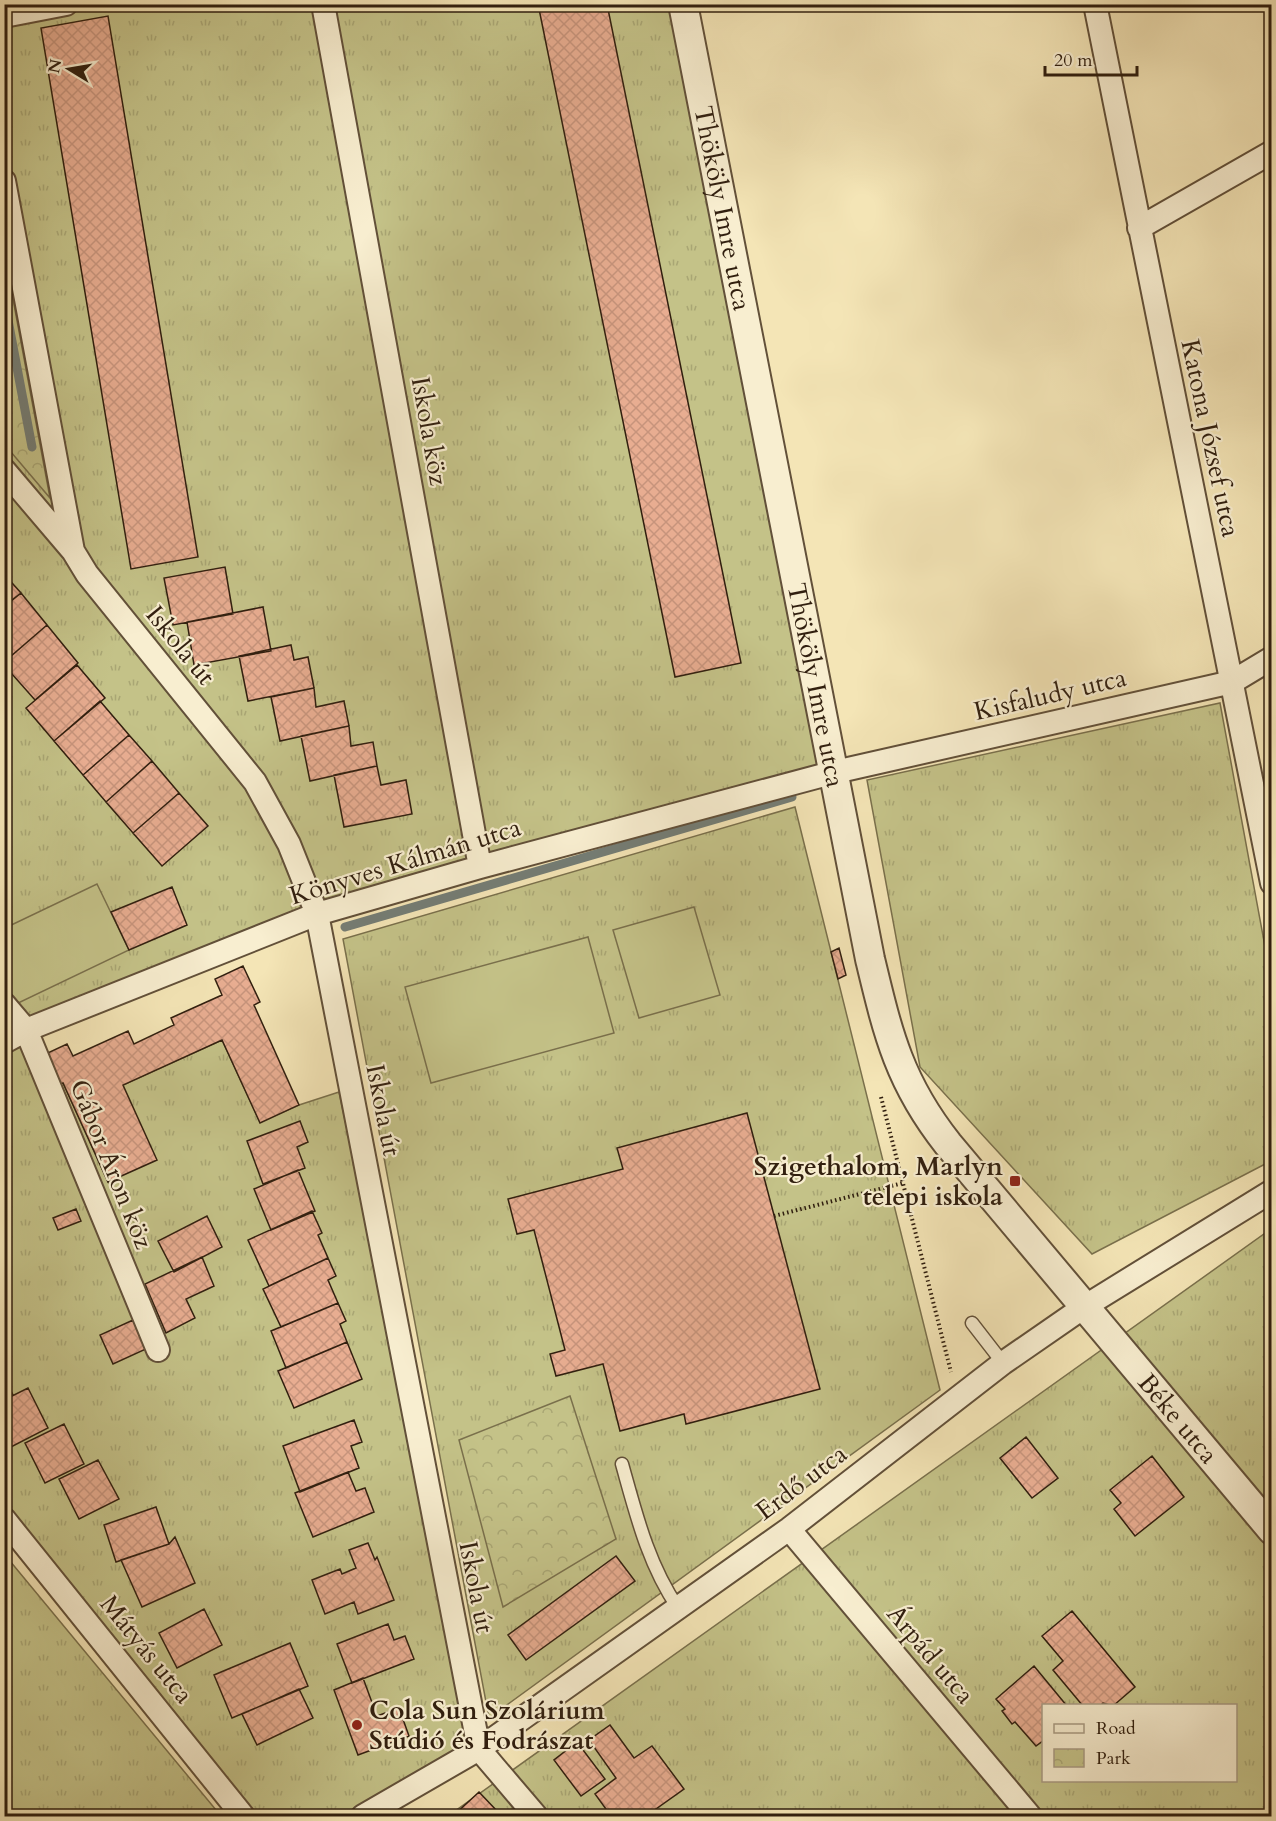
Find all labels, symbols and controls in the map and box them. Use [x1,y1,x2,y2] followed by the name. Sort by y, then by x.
[39,39,99,99] north arrow
[1045,39,1136,77] scale bar
[1054,48,1093,73] text: 20 m
[43,57,67,75] text: N
[685,103,760,313] street label: Thököly Imre utca
[1172,336,1249,540] street label: Katona József utca
[403,374,456,489] street label: Iskola köz
[779,580,853,790] street label: Thököly Imre utca
[138,598,223,692] street label: Iskola út
[970,660,1130,729] street label: Kisfaludy utca
[285,810,525,913] street label: Könyves Kálmán utca
[357,1061,410,1159] street label: Iskola út
[62,1074,162,1254] street label: Gábor Áron köz
[754,1149,1003,1214] place label: Szigethalom, Marlyn telepi iskola
[1008,1174,1022,1188] marker: Szigethalom, Marlyn telepi iskola
[1130,1366,1226,1471] street label: Béke utca
[748,1437,854,1528] street label: Erdő utca
[450,1538,503,1636] street label: Iskola út
[92,1588,201,1711] street label: Mátyás utca
[879,1597,982,1711] street label: Árpád utca
[369,1693,605,1758] place label: Cola Sun Szolárium Stúdió és Fodrászat
[1042,1704,1237,1782] legend
[1096,1716,1136,1741] text: Road
[350,1718,364,1732] marker: Cola Sun Szolárium Stúdió és Fodrászat
[1096,1746,1131,1771] text: Park

